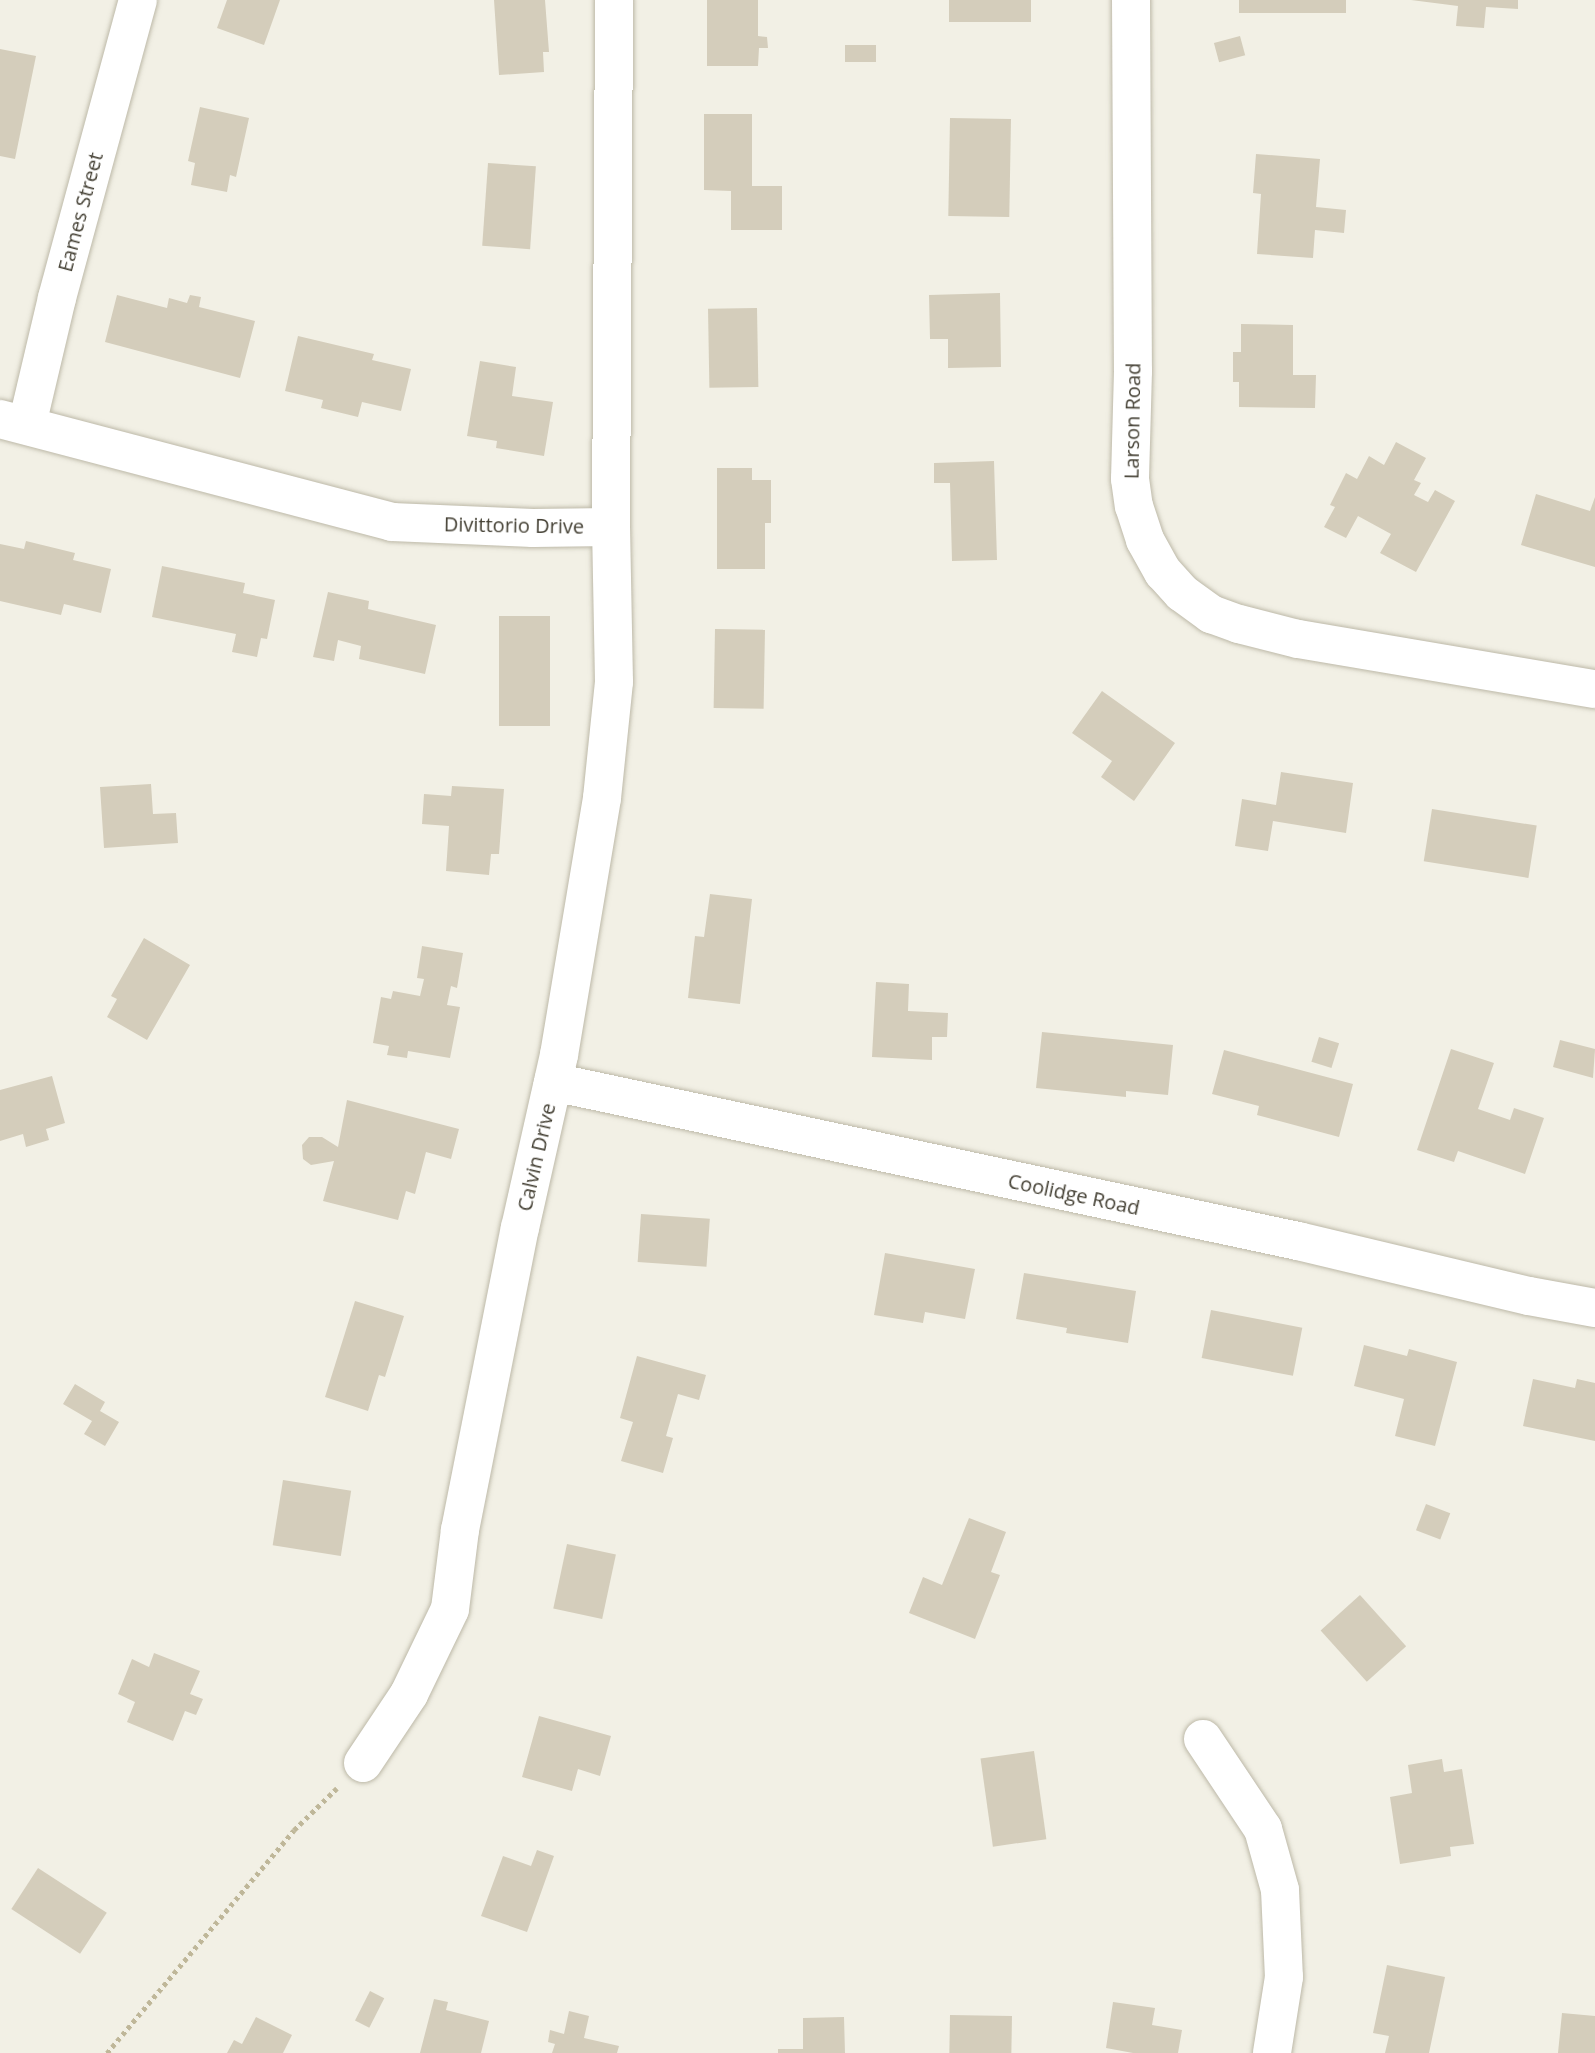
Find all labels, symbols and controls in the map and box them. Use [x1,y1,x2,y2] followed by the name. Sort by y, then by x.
[53,150,107,274] street label: Eames Street
[1119,363,1145,479] street label: Larson Road
[444,512,584,538] street label: Divittorio Drive
[512,1101,560,1213] street label: Calvin Drive
[1006,1168,1142,1220] street label: Coolidge Road

